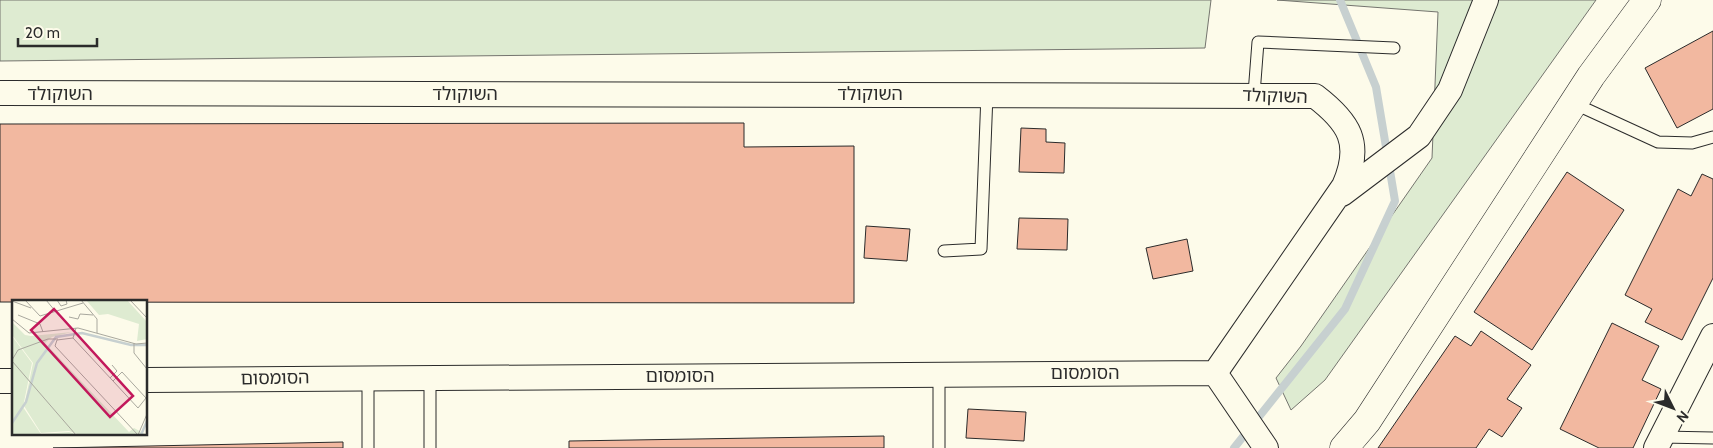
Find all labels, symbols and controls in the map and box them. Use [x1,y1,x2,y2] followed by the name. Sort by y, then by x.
[18,15,96,47] scale bar
[25,24,60,42] text: 20 m
[27,83,93,105] street label: השוקולד
[432,83,498,105] street label: השוקולד
[837,83,903,105] street label: השוקולד
[1242,84,1308,108] street label: השוקולד
[12,300,148,436] inset map
[1051,362,1119,384] street label: הסומסום
[646,365,714,387] street label: הסומסום
[240,366,310,390] street label: הסומסום
[1648,383,1698,433] north arrow
[1673,407,1693,426] text: N

